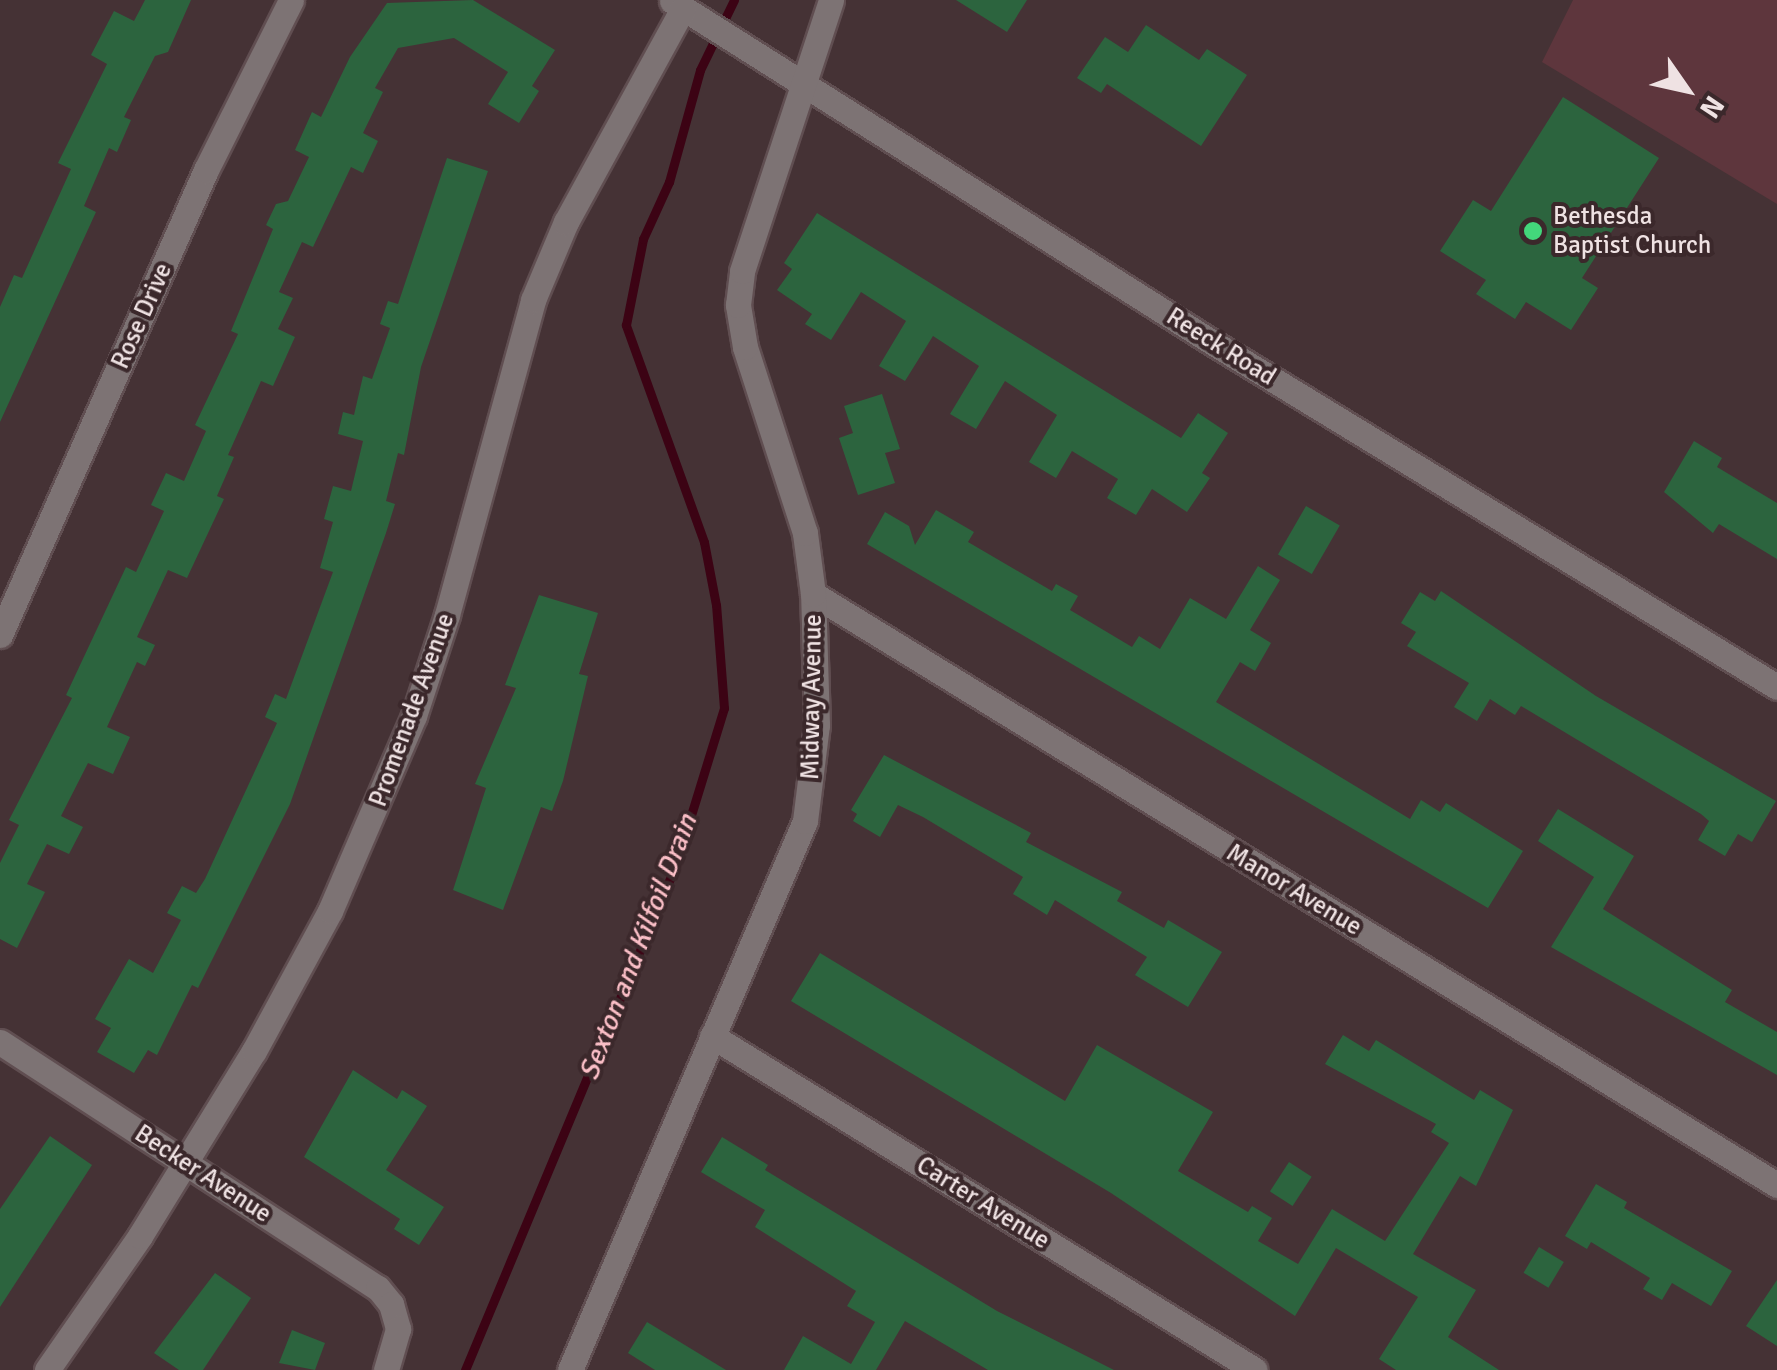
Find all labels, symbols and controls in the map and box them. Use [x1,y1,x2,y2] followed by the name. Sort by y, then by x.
[1637,40,1737,140] north arrow
[1692,89,1731,124] text: N
[1553,202,1711,261] place label: Bethesda Baptist Church
[1522,220,1544,242] marker: Bethesda Baptist Church
[105,258,179,374] street label: Rose Drive
[1161,302,1281,392] street label: Reeck Road
[363,609,461,811] street label: Promenade Avenue
[796,614,828,780] street label: Midway Avenue
[572,809,704,1085] water label: Sexton and Kilfoil Drain
[1221,838,1367,942] street label: Manor Avenue
[129,1119,277,1229] street label: Becker Avenue
[911,1150,1055,1256] street label: Carter Avenue

